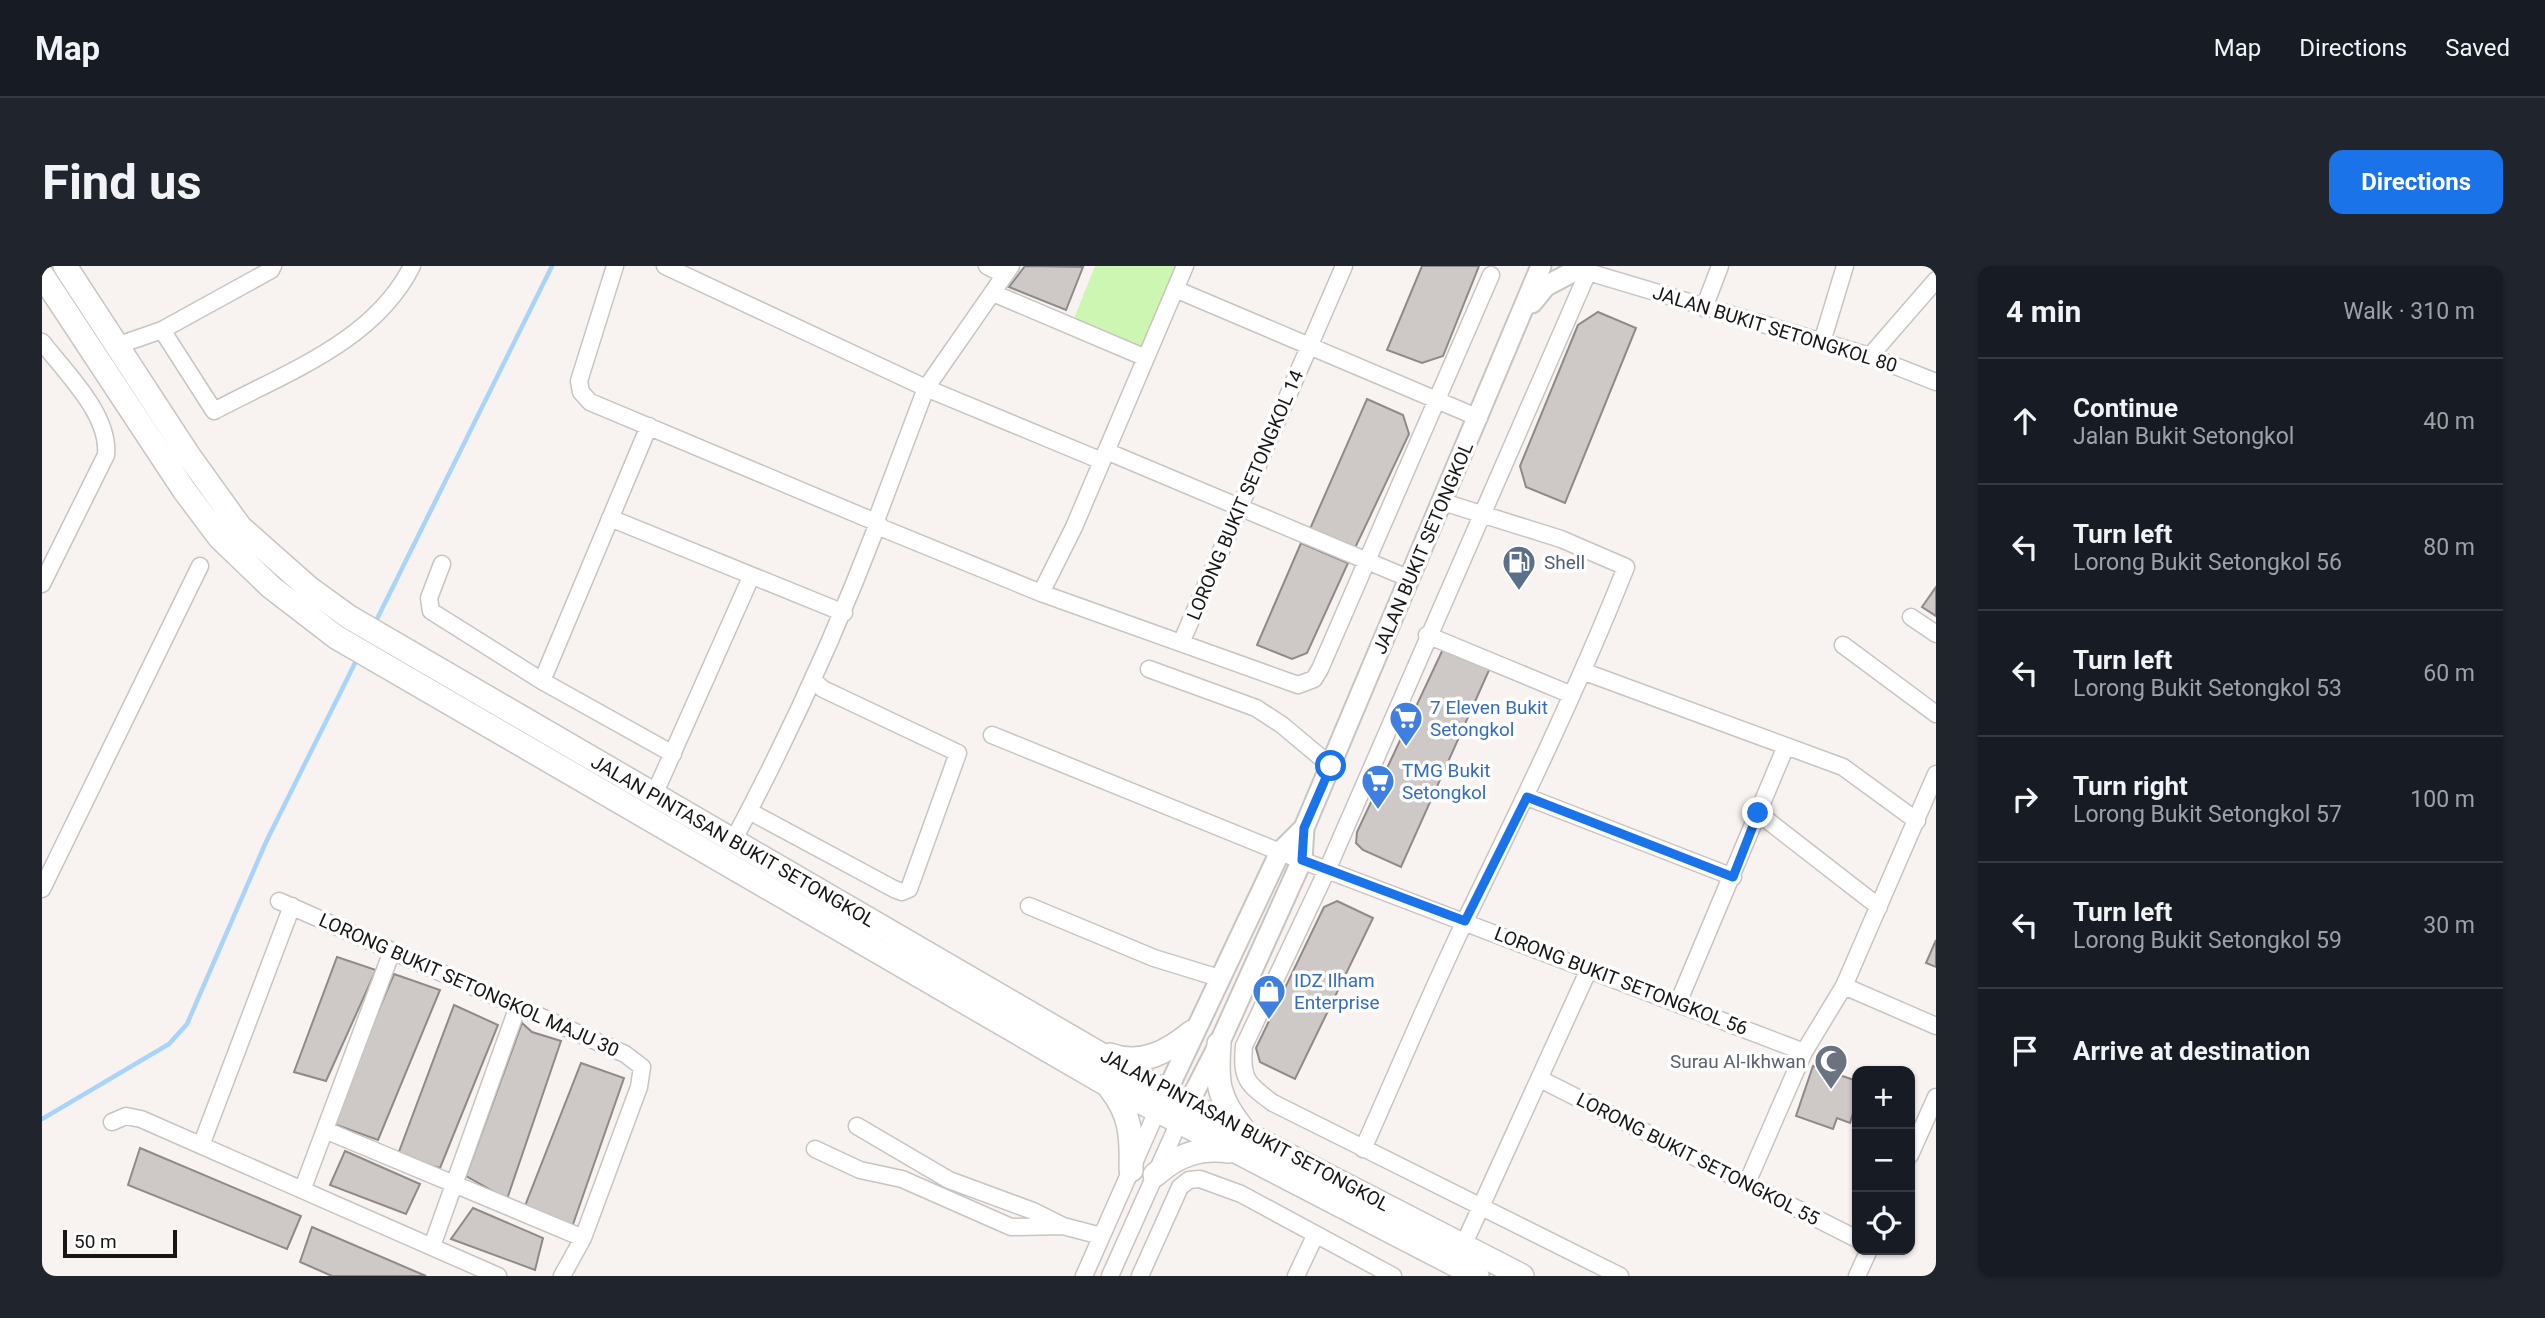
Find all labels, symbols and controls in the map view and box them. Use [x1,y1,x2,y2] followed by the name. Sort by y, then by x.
[35,29,100,68] text: Map
[2214,34,2261,62] text: Map
[2299,34,2407,62] text: Directions
[2445,34,2510,62] text: Saved
[2329,150,2503,214] button: Directions
[42,154,202,211] text: Find us
[1650,281,1900,377] street label: JALAN BUKIT SETONGKOL 80
[2006,294,2081,329] text: 4 min
[2343,298,2475,325] text: Walk · 310 m
[1182,366,1308,623] street label: LORONG BUKIT SETONGKOL 14
[2073,393,2178,423] text: Continue
[2006,402,2044,440] icon: ahead
[2423,408,2475,435] text: 40 m
[2073,423,2294,450] text: Jalan Bukit Setongkol
[1368,438,1478,658] street label: JALAN BUKIT SETONGKOL
[2073,519,2172,549] text: Turn left
[2006,528,2044,566] icon: left
[2423,534,2475,561] text: 80 m
[1500,543,1538,592] fuel station icon: Shell
[2073,549,2342,576] text: Lorong Bukit Setongkol 56
[1544,551,1585,574] place label: Shell
[2073,645,2172,675] text: Turn left
[2006,654,2044,692] icon: left
[2423,660,2475,687] text: 60 m
[2073,675,2342,702] text: Lorong Bukit Setongkol 53
[1430,696,1548,741] place label: 7 Eleven Bukit Setongkol
[1387,699,1425,748] supermarket icon: 7 Eleven Bukit Setongkol
[587,750,879,932] street label: JALAN PINTASAN BUKIT SETONGKOL
[1315,750,1346,781] route start
[1402,759,1490,804] place label: TMG Bukit Setongkol
[1359,762,1397,811] supermarket icon: TMG Bukit Setongkol
[2073,771,2188,801] text: Turn right
[2006,780,2044,818] icon: right
[2410,786,2475,813] text: 100 m
[1742,797,1773,828] route end
[2073,801,2342,828] text: Lorong Bukit Setongkol 57
[2073,897,2172,927] text: Turn left
[2006,906,2044,944] icon: left
[315,908,623,1062] street label: LORONG BUKIT SETONGKOL MAJU 30
[2423,912,2475,939] text: 30 m
[1491,922,1751,1040] street label: LORONG BUKIT SETONGKOL 56
[2073,927,2342,954] text: Lorong Bukit Setongkol 59
[1294,969,1380,1014] place label: IDZ Ilham Enterprise
[1250,972,1288,1021] shop icon: IDZ Ilham Enterprise
[2006,1032,2044,1070] icon: arrive
[2073,1036,2310,1066] text: Arrive at destination
[1812,1042,1850,1091] mosque icon: Surau Al-Ikhwan
[1097,1044,1393,1216] street label: JALAN PINTASAN BUKIT SETONGKOL
[1670,1050,1806,1073] place label: Surau Al-Ikhwan
[1852,1066,1915,1255] map controls
[1852,1066,1915,1129] button: +
[1573,1088,1823,1230] street label: LORONG BUKIT SETONGKOL 55
[1852,1129,1915,1192] button: −
[1852,1192,1915,1255] button: locate
[63,1227,177,1259] scale bar
[74,1230,117,1253] text: 50 m

